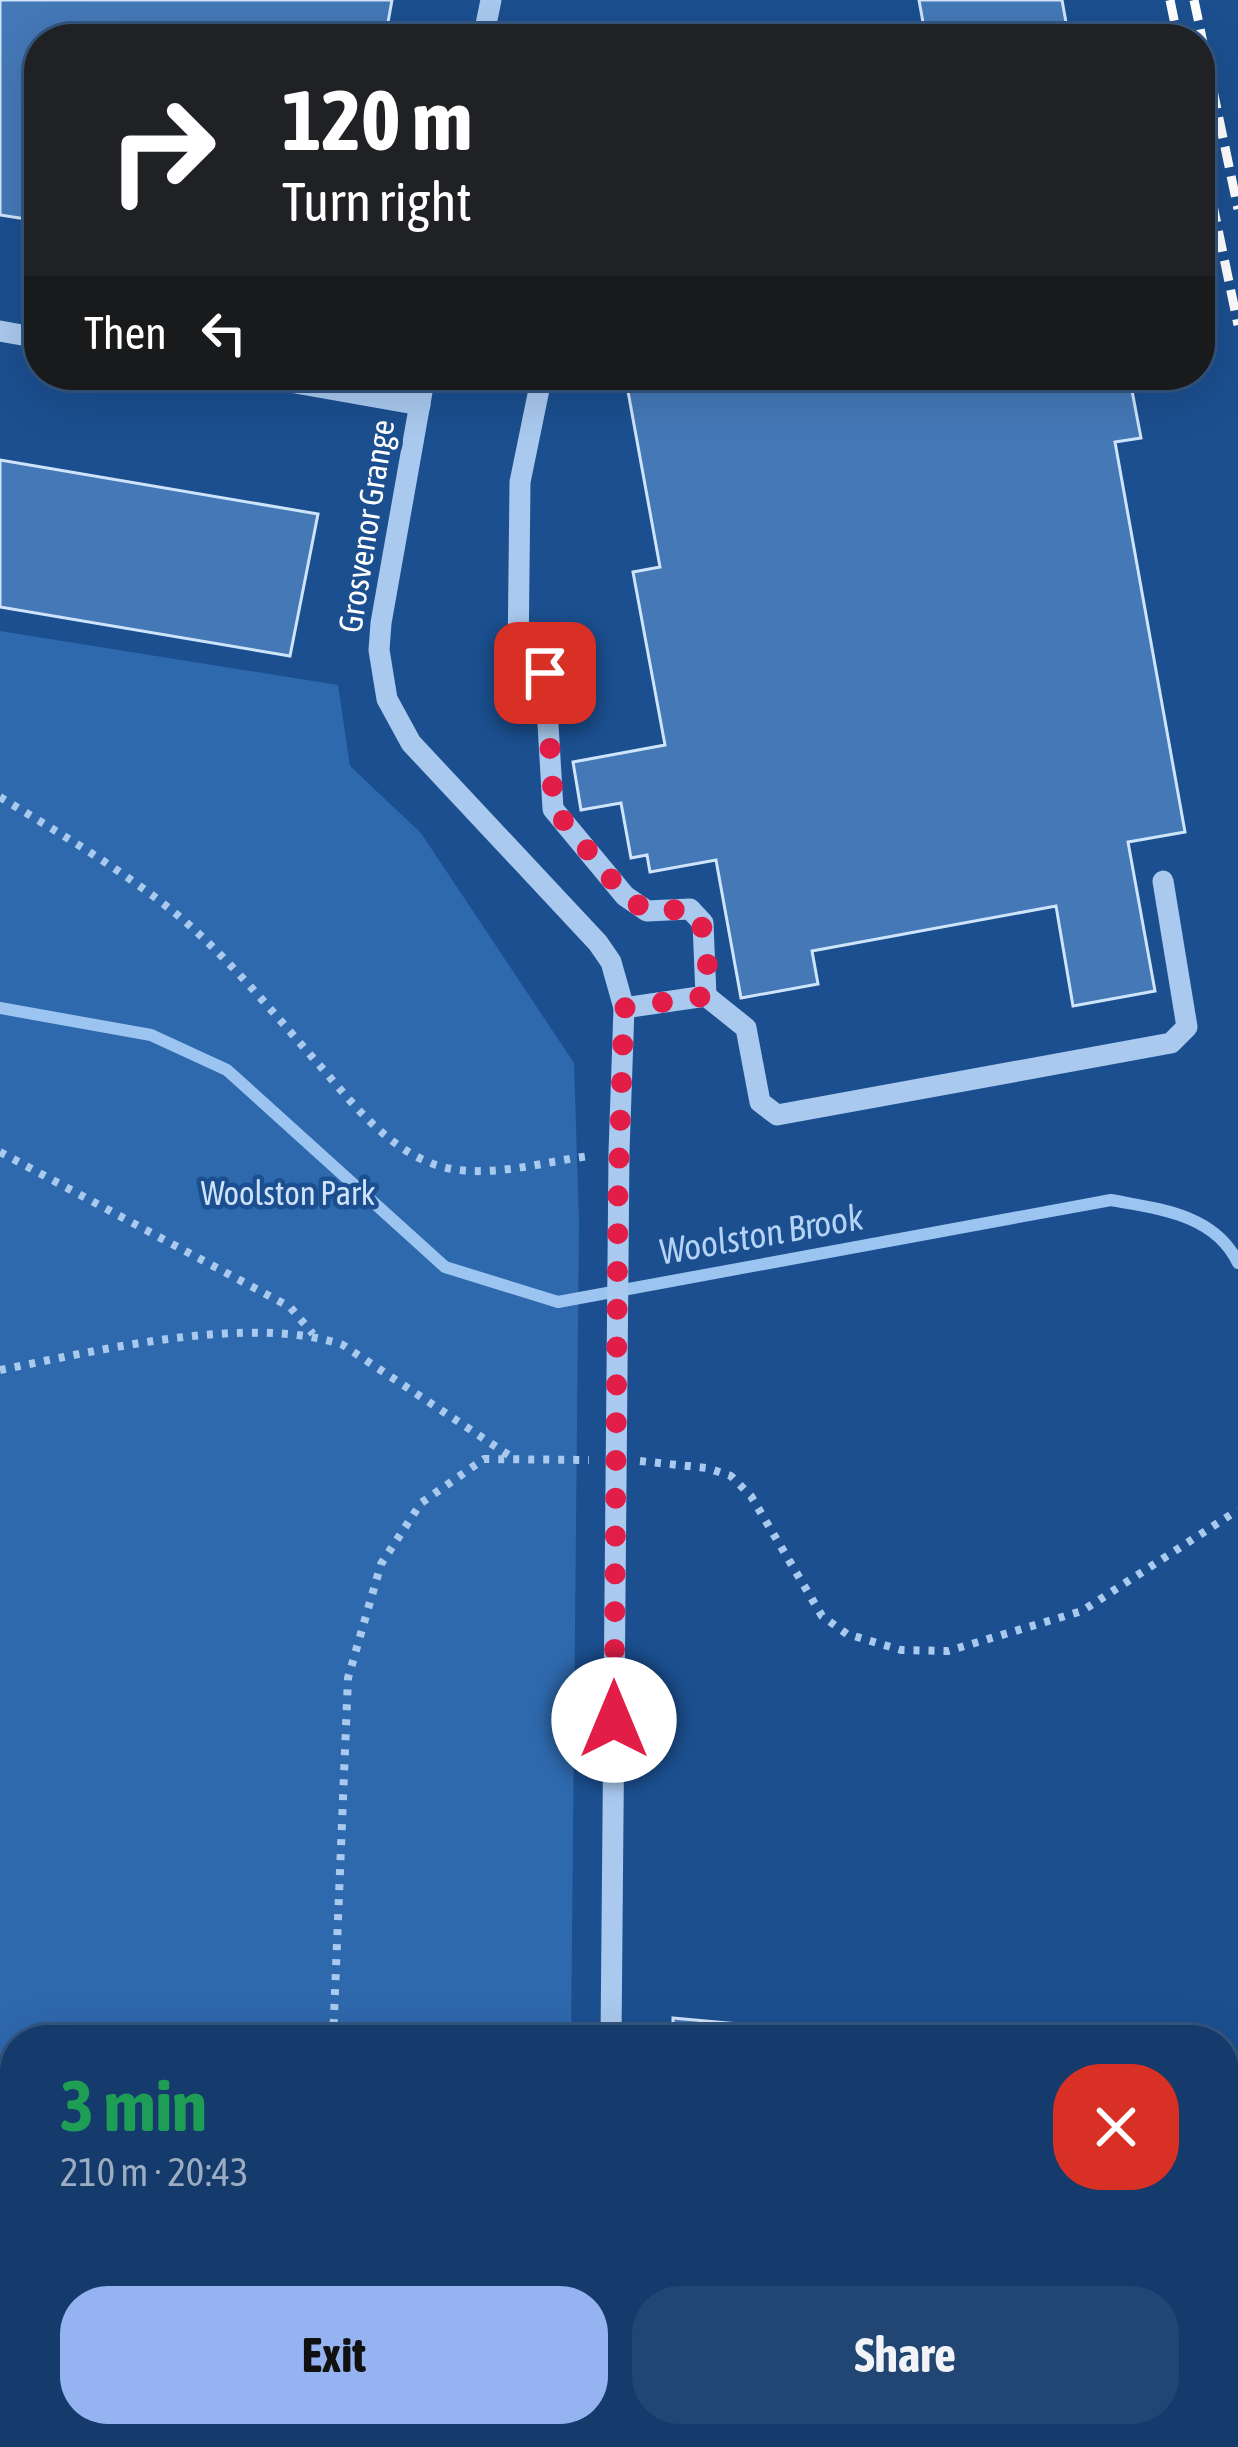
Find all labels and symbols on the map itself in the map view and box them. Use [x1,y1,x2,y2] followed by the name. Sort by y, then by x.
[330,417,402,635] street label: Grosvenor Grange
[494,622,596,724] pin
[201,1174,375,1212] park label: Woolston Park
[656,1195,868,1273] water label: Woolston Brook
[551,1657,677,1783] position arrow

